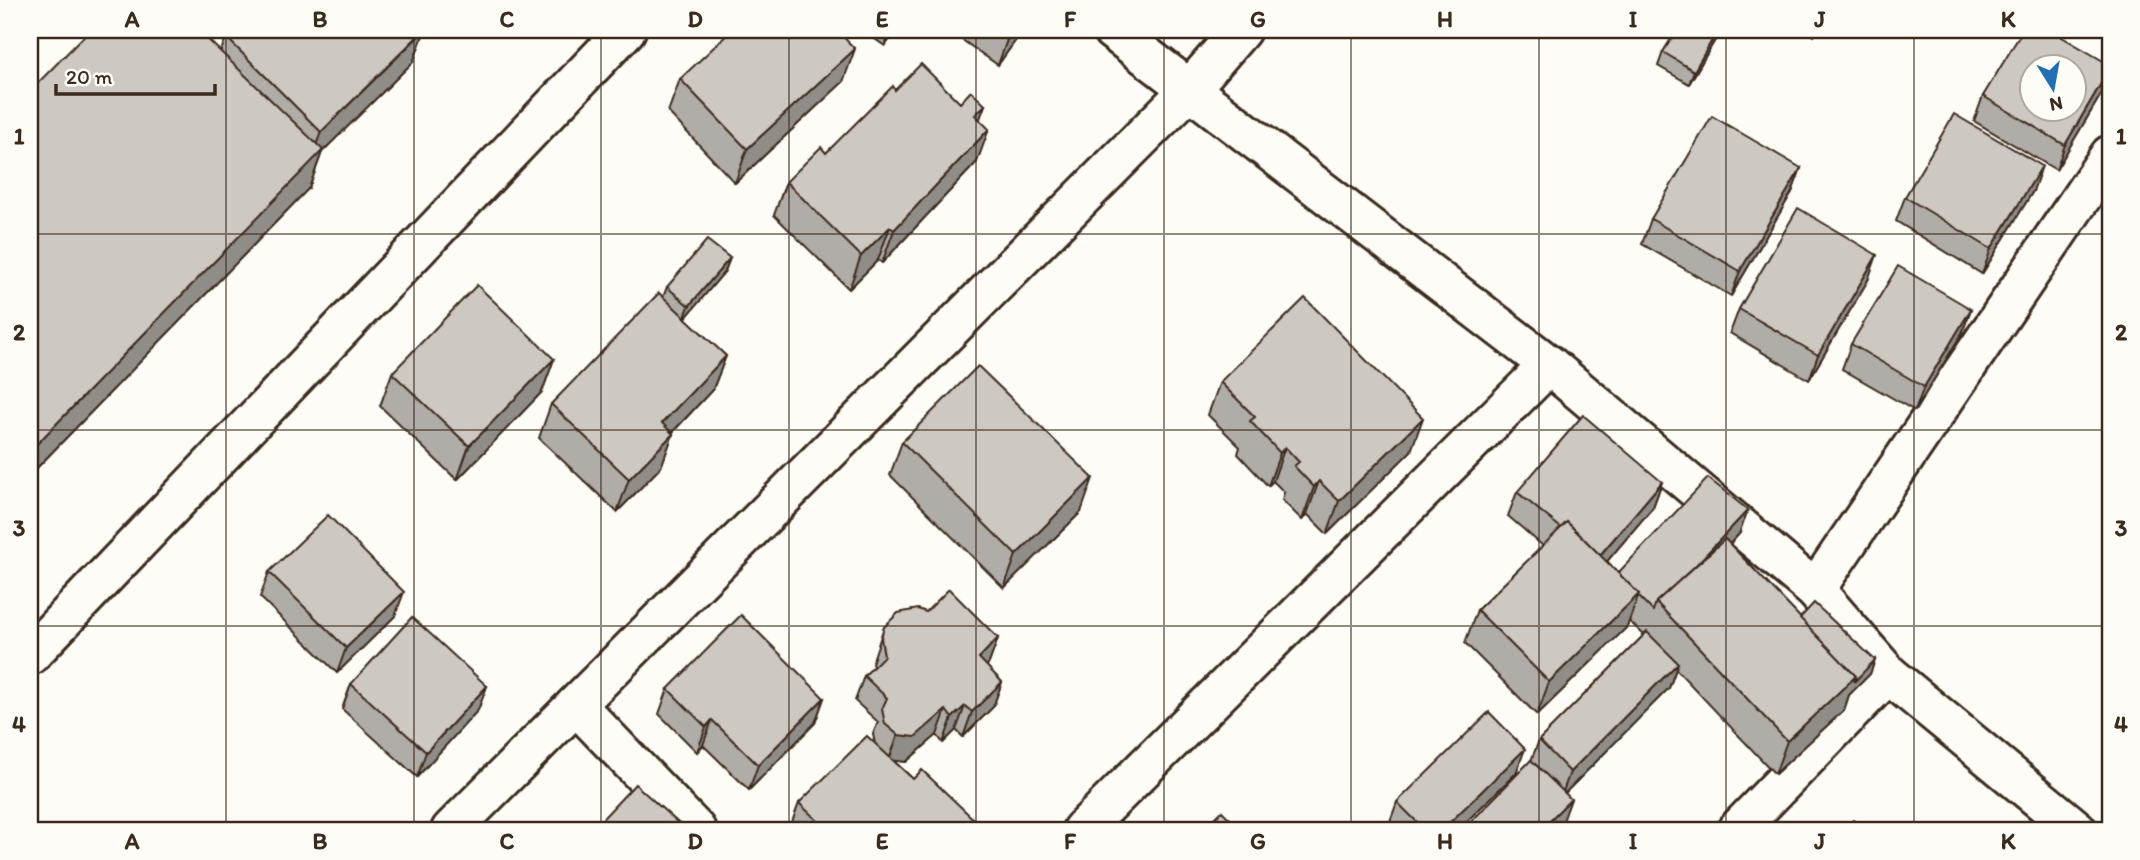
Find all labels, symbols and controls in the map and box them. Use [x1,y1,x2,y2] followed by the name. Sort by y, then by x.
[124,5,140,33] text: A
[313,5,328,33] text: B
[500,5,515,33] text: C
[687,5,703,33] text: D
[876,5,889,33] text: E
[1064,5,1077,33] text: F
[1250,5,1266,33] text: G
[1437,5,1453,33] text: H
[1629,5,1638,33] text: I
[1813,5,1826,33] text: J
[2001,5,2016,33] text: K
[56,52,215,96] scale bar
[2018,52,2088,122] north arrow
[66,64,113,89] text: 20 m
[2048,92,2065,117] text: N
[14,122,25,150] text: 1
[2116,122,2127,150] text: 1
[13,318,26,346] text: 2
[2115,318,2128,346] text: 2
[13,514,26,542] text: 3
[2115,514,2128,542] text: 3
[12,710,26,738] text: 4
[2114,710,2128,738] text: 4
[124,827,140,855] text: A
[313,827,328,855] text: B
[500,827,515,855] text: C
[687,827,703,855] text: D
[876,827,889,855] text: E
[1064,827,1077,855] text: F
[1250,827,1266,855] text: G
[1437,827,1453,855] text: H
[1629,827,1638,855] text: I
[1813,827,1826,855] text: J
[2001,827,2016,855] text: K

